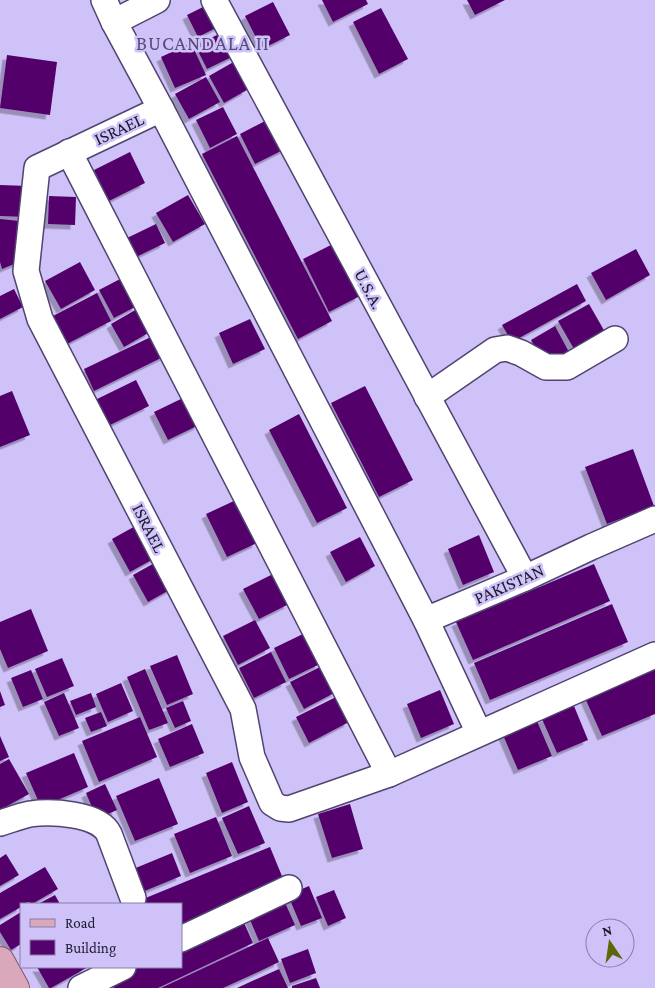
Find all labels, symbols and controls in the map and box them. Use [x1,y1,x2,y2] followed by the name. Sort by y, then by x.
[136,32,270,54] district label: BUCANDALA II
[91,109,147,149] street label: ISRAEL
[350,265,388,313] street label: U.S.A.
[128,500,170,556] street label: ISRAEL
[471,560,547,608] street label: PAKISTAN
[20,903,182,968] legend
[65,915,96,931] text: Road
[585,918,635,968] north arrow
[601,921,614,939] text: N
[65,940,116,957] text: Building

